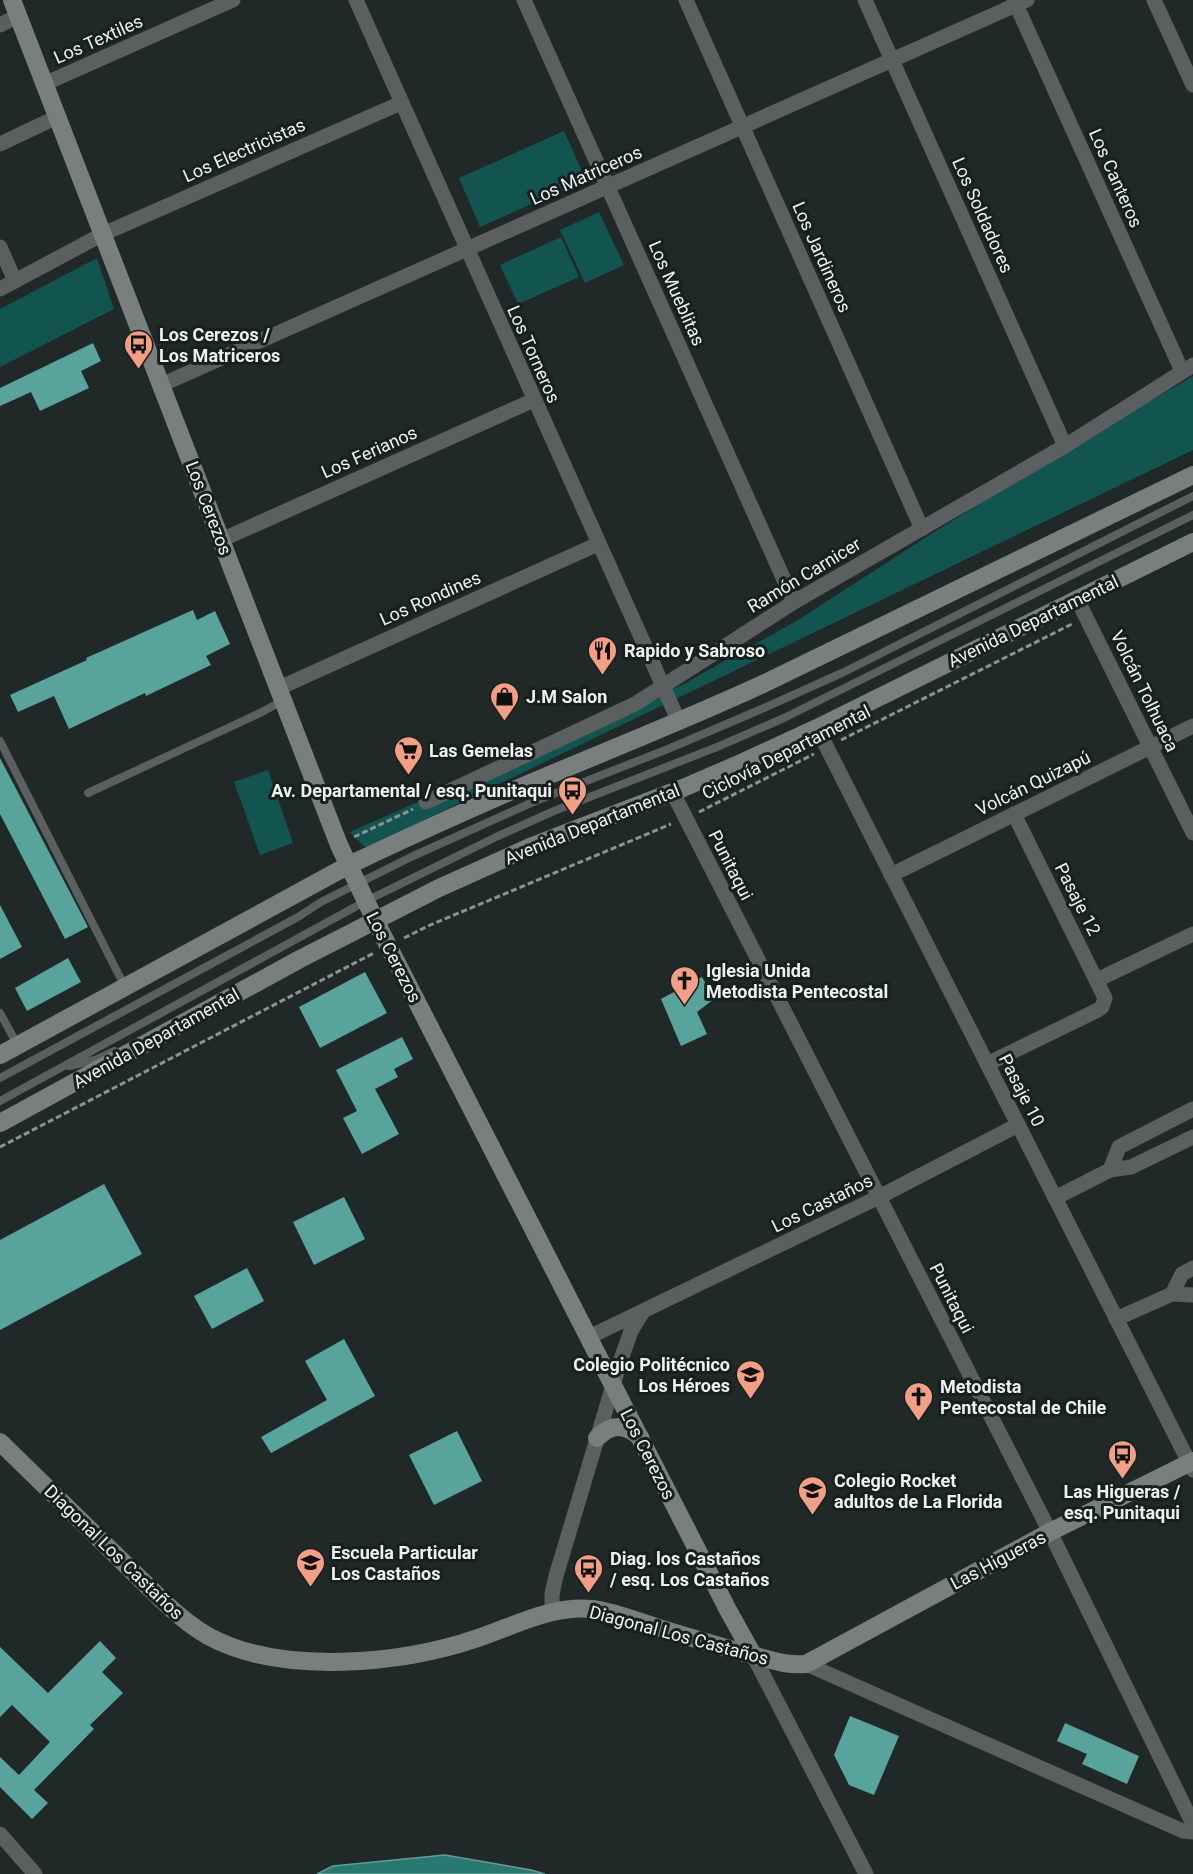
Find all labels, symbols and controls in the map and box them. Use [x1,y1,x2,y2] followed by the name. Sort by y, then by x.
[50,10,146,68] street label: Los Textiles
[180,114,308,186] street label: Los Electricistas
[1085,125,1147,231] street label: Los Canteros
[527,141,645,209] street label: Los Matriceros
[948,154,1018,276] street label: Los Soldadores
[788,198,856,316] street label: Los Jardineros
[644,237,710,349] street label: Los Mueblitas
[503,302,565,406] street label: Los Torneros
[159,324,280,366] place label: Los Cerezos / Los Matriceros
[122,328,154,370] bus stop icon: Los Cerezos / Los Matriceros
[318,422,420,482] street label: Los Ferianos
[181,458,237,558] street label: Los Cerezos
[744,533,864,617] street label: Ramón Carnicer
[376,566,484,630] street label: Los Rondines
[944,571,1122,671] street label: Avenida Departamental
[1107,627,1183,755] street label: Volcán Tolhuaca
[587,634,619,676] restaurant icon: Rapido y Sabroso
[624,640,765,661] place label: Rapido y Sabroso
[489,680,521,722] shop icon: J.M Salon
[526,686,607,707] place label: J.M Salon
[698,700,874,804] street label: Ciclovía Departamental
[392,734,424,776] supermarket icon: Las Gemelas
[429,740,533,761] place label: Las Gemelas
[972,746,1094,820] street label: Volcán Quizapú
[557,774,589,816] bus stop icon: Av. Departamental / esq. Punitaqui
[501,779,683,869] street label: Avenida Departamental
[271,780,552,801] place label: Av. Departamental / esq. Punitaqui
[704,826,758,904] street label: Punitaqui
[1051,859,1105,939] street label: Pasaje 12
[362,908,426,1006] street label: Los Cerezos
[706,960,888,1002] place label: Iglesia Unida Metodista Pentecostal
[669,964,701,1006] church icon: Iglesia Unida Metodista Pentecostal
[69,983,243,1093] street label: Avenida Departamental
[995,1050,1049,1130] street label: Pasaje 10
[768,1170,876,1236] street label: Los Castaños
[925,1259,979,1337] street label: Punitaqui
[573,1354,730,1396] place label: Colegio Politécnico Los Héroes
[735,1358,767,1400] school or university icon: Colegio Politécnico Los Héroes
[940,1376,1107,1418] place label: Metodista Pentecostal de Chile
[903,1380,935,1422] church icon: Metodista Pentecostal de Chile
[616,1405,680,1503] street label: Los Cerezos
[1106,1438,1138,1480] bus stop icon: Las Higueras / esq. Punitaqui
[834,1470,1003,1512] place label: Colegio Rocket adultos de La Florida
[797,1474,829,1516] school or university icon: Colegio Rocket adultos de La Florida
[40,1480,188,1624] street label: Diagonal Los Castaños
[1064,1481,1181,1523] place label: Las Higueras / esq. Punitaqui
[947,1526,1049,1594] street label: Las Higueras
[331,1542,478,1584] place label: Escuela Particular Los Castaños
[294,1546,326,1588] school or university icon: Escuela Particular Los Castaños
[609,1548,769,1590] place label: Diag. los Castaños / esq. Los Castaños
[573,1552,605,1594] bus stop icon: Diag. los Castaños / esq. Los Castaños
[587,1601,771,1669] street label: Diagonal Los Castaños

